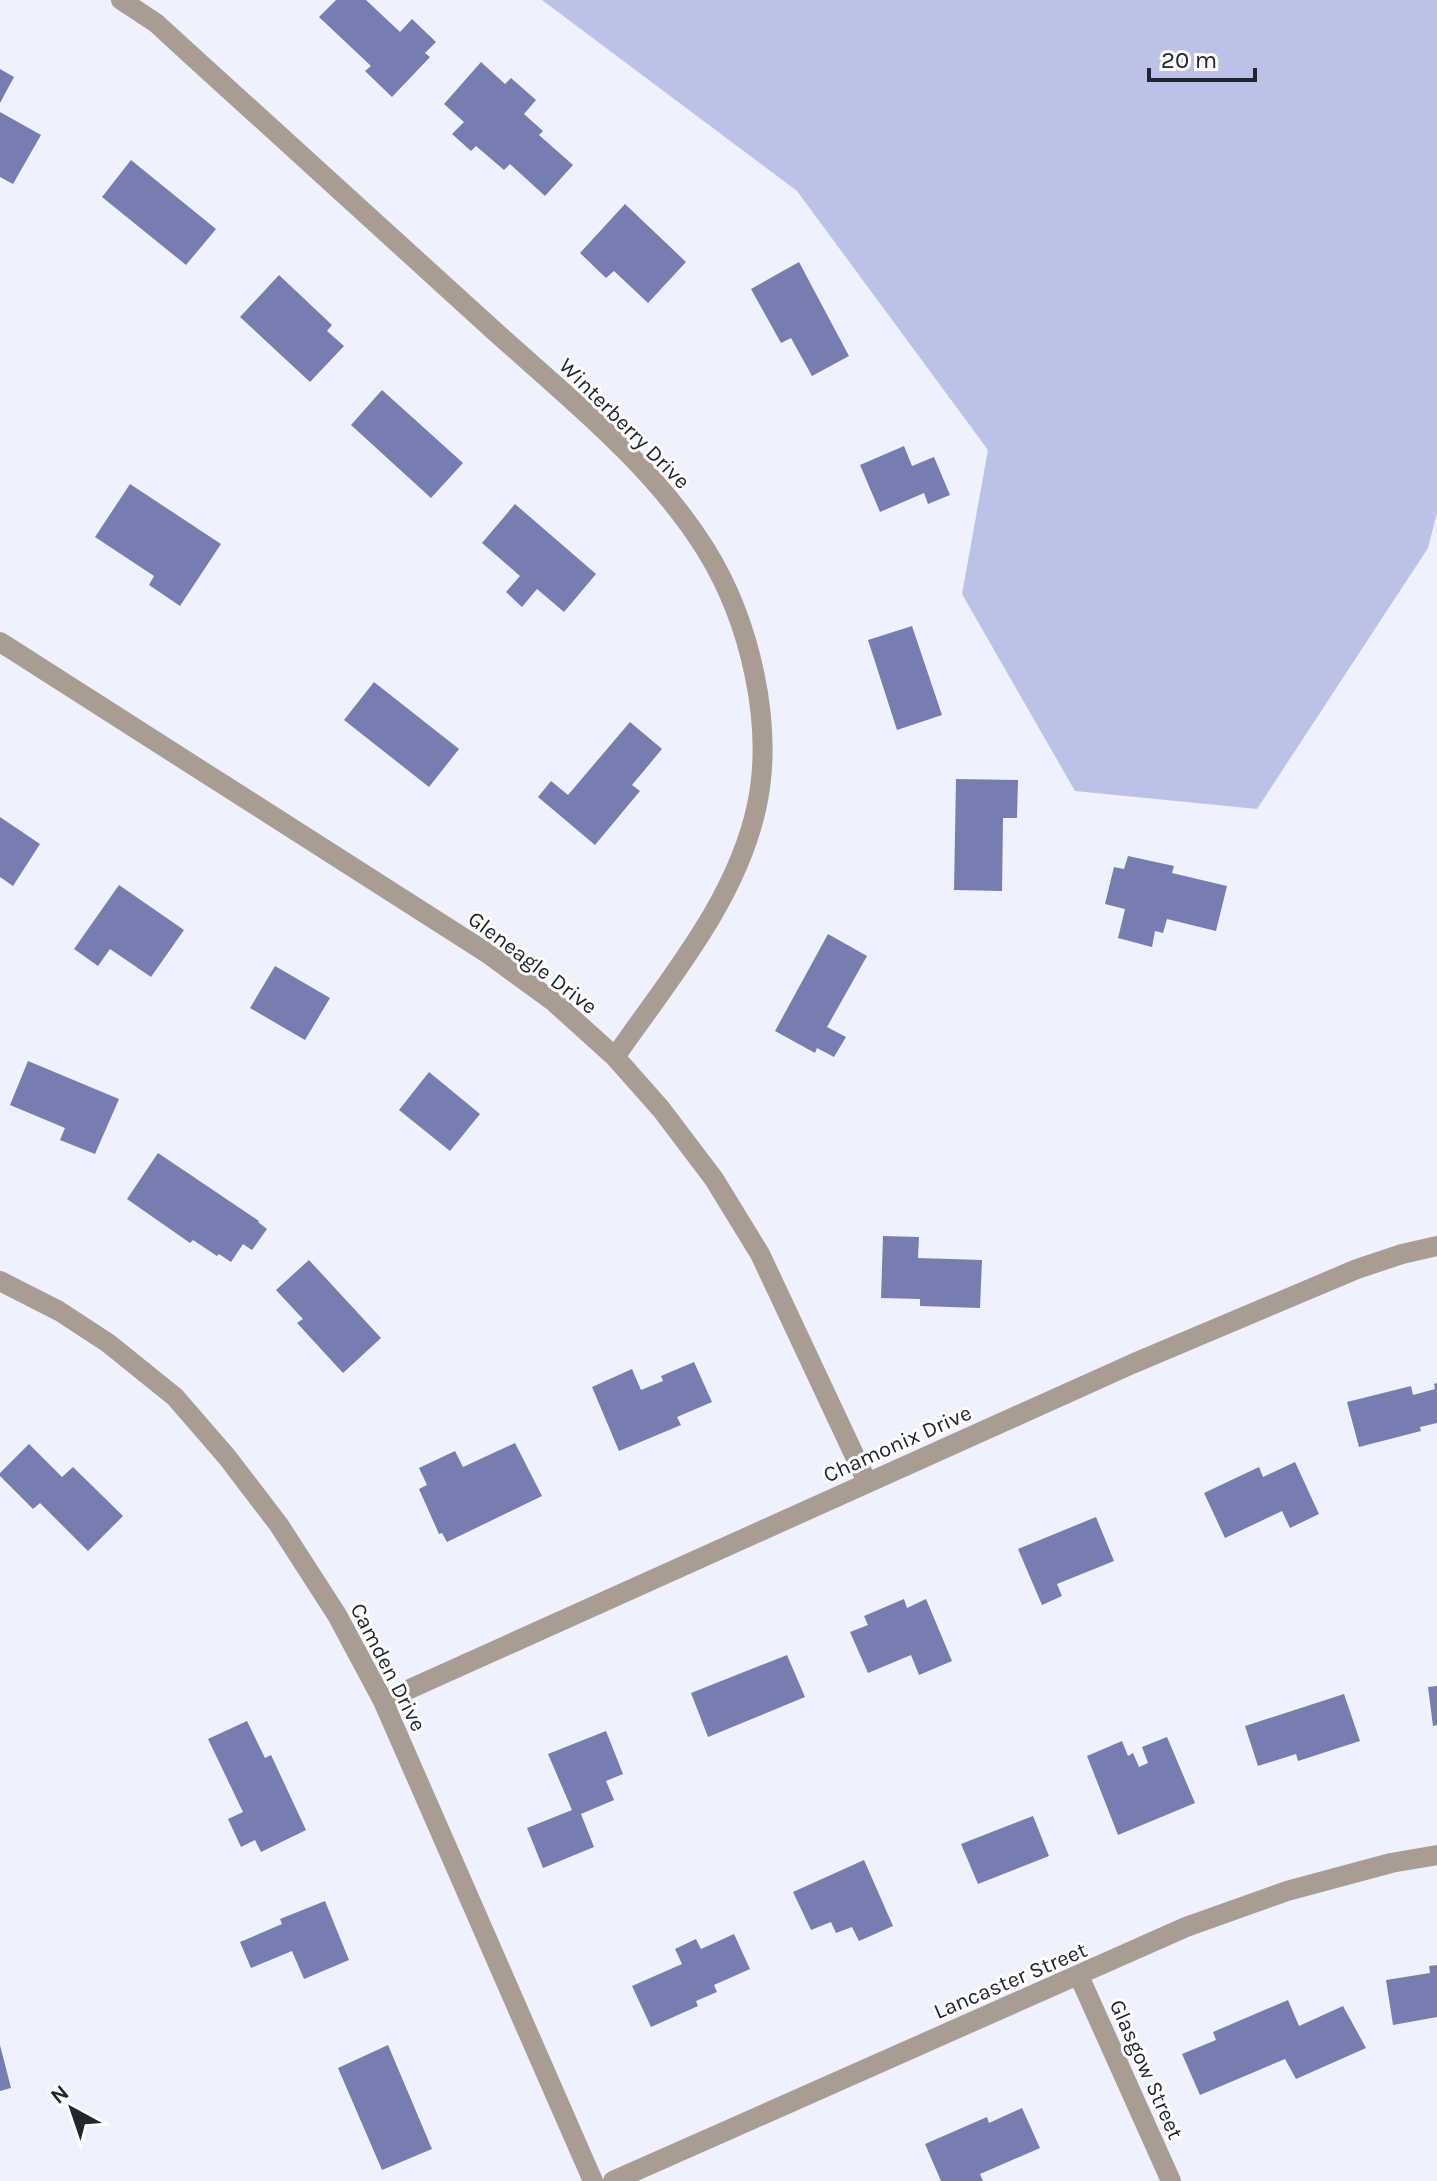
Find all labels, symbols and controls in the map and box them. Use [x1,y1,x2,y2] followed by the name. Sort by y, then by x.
[1149,32,1255,82] scale bar
[1161,46,1217,74] text: 20 m
[554,353,695,494] street label: Winterberry Drive
[463,906,602,1020] street label: Gleneagle Drive
[819,1400,975,1488] street label: Chamonix Drive
[345,1599,432,1736] street label: Camden Drive
[930,1937,1091,2025] street label: Lancaster Street
[1104,1996,1188,2143] street label: Glasgow Street
[32,2069,112,2149] north arrow
[45,2079,74,2109] text: N

